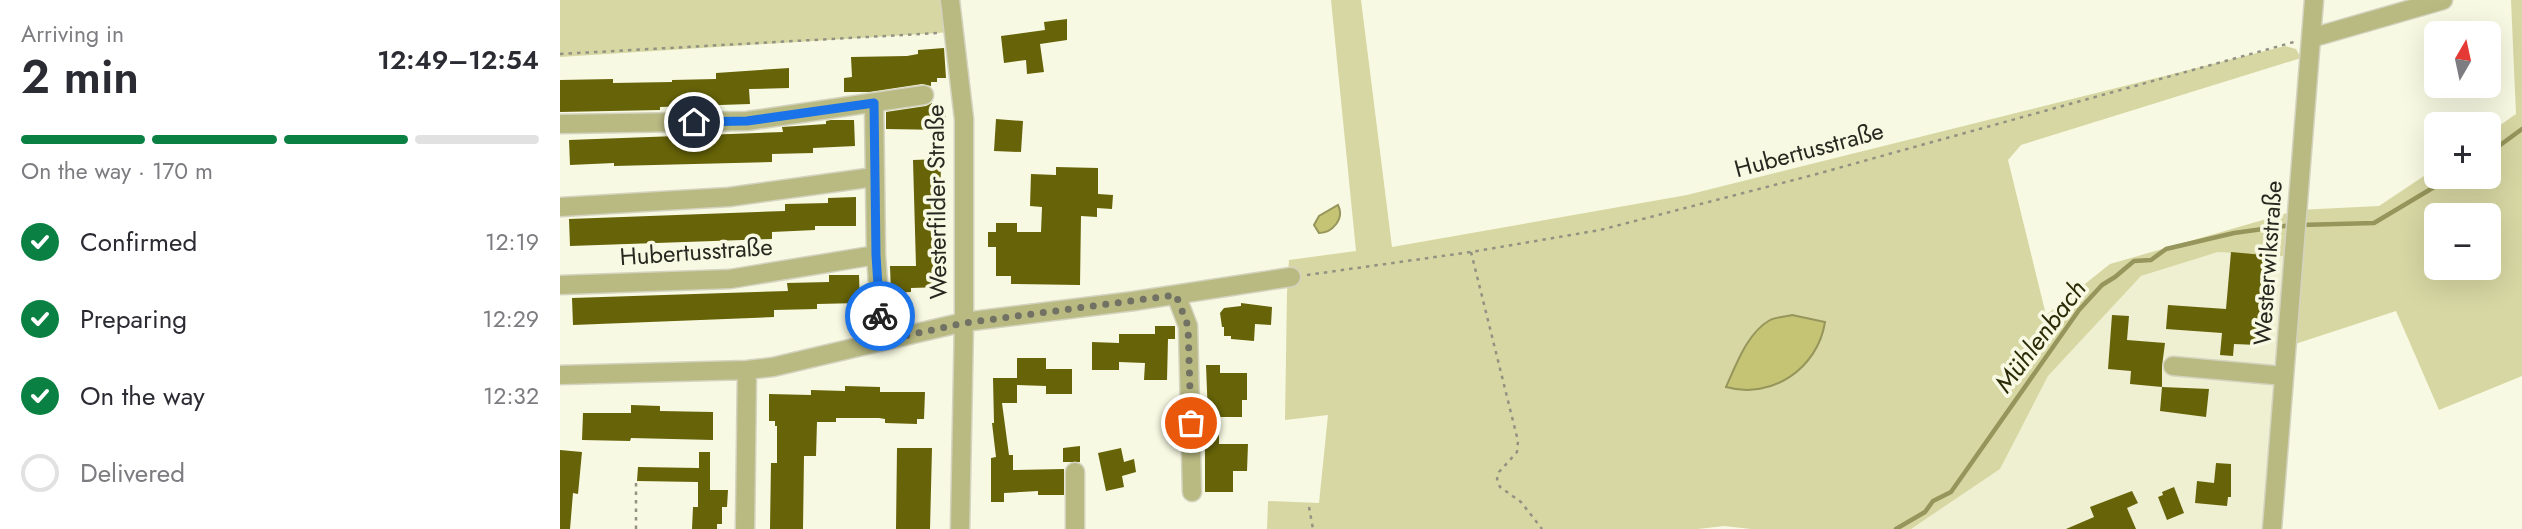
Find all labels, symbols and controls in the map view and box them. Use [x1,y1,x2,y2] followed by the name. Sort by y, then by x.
[21,17,124,51] text: Arriving in
[2424,21,2501,98] north arrow
[2424,21,2501,280] map controls
[377,41,539,79] text: 12:49–12:54
[21,44,139,110] text: 2 min
[664,92,724,152] pin
[675,103,713,141] icon: home
[917,104,956,300] street label: Westerfilder Straße
[2424,112,2501,189] button: +
[1730,113,1887,186] street label: Hubertusstraße
[21,154,213,188] text: On the way · 170 m
[2244,179,2291,347] street label: Westerwikstraße
[2424,203,2501,280] button: −
[21,223,59,261] icon: check
[80,223,197,261] text: Confirmed
[485,225,539,259] text: 12:19
[618,229,774,274] street label: Hubertusstraße
[1985,271,2095,401] water label: Mühlenbach
[845,281,915,351] courier
[861,297,899,335] icon: bike
[21,300,59,338] icon: check
[80,300,187,338] text: Preparing
[482,302,539,336] text: 12:29
[21,377,59,415] icon: check
[80,377,205,415] text: On the way
[483,379,539,413] text: 12:32
[1161,393,1221,453] pin
[1172,404,1210,442] icon: bag
[80,454,185,492] text: Delivered

